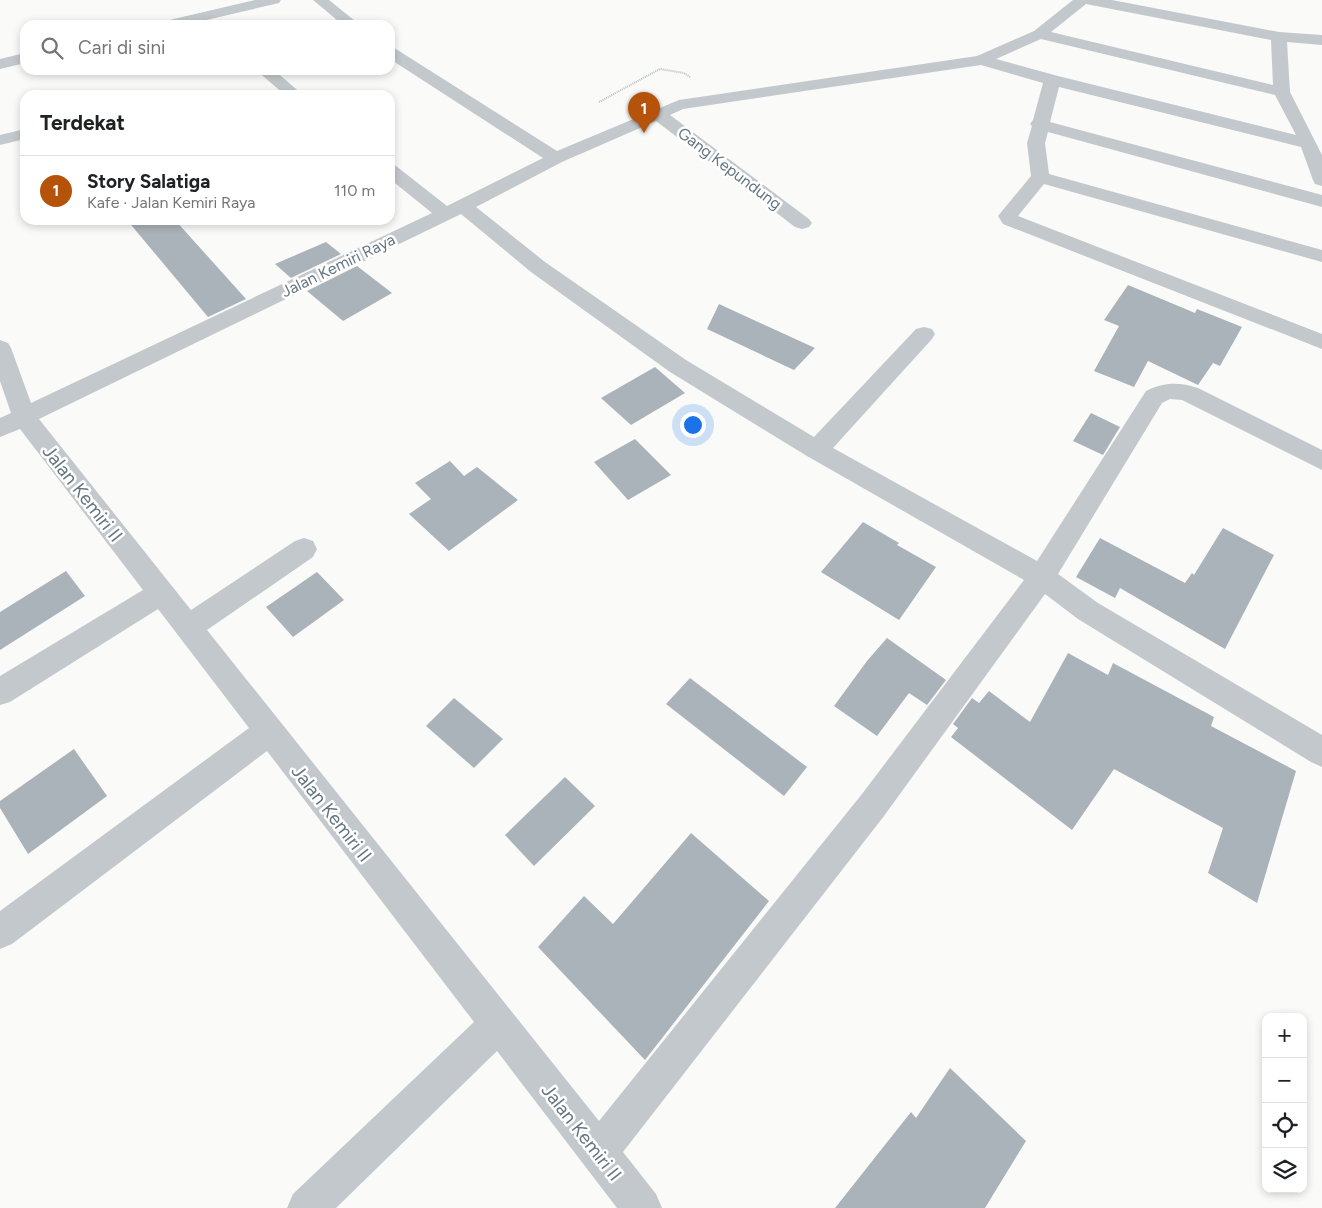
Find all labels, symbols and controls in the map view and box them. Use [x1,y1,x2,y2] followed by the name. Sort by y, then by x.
[20,20,395,75] search box
[38,34,66,62] icon: search
[78,36,165,59] text: Cari di sini
[628,92,660,133] pin: 1
[40,110,125,135] text: Terdekat
[674,123,785,214] street label: Gang Kepundung
[87,170,210,193] text: Story Salatiga
[53,181,59,200] text: 1
[334,181,375,200] text: 110 m
[87,193,256,212] text: Kafe · Jalan Kemiri Raya
[278,230,398,301] street label: Jalan Kemiri Raya
[680,412,706,438] your location
[38,440,128,546] street label: Jalan Kemiri II
[287,760,377,866] street label: Jalan Kemiri II
[1262,1013,1307,1193] map controls
[1262,1013,1307,1058] button: +
[1262,1058,1307,1103] button: −
[537,1079,627,1185] street label: Jalan Kemiri II
[1262,1103,1307,1148] button: locate
[1262,1148,1307,1193] button: layers

